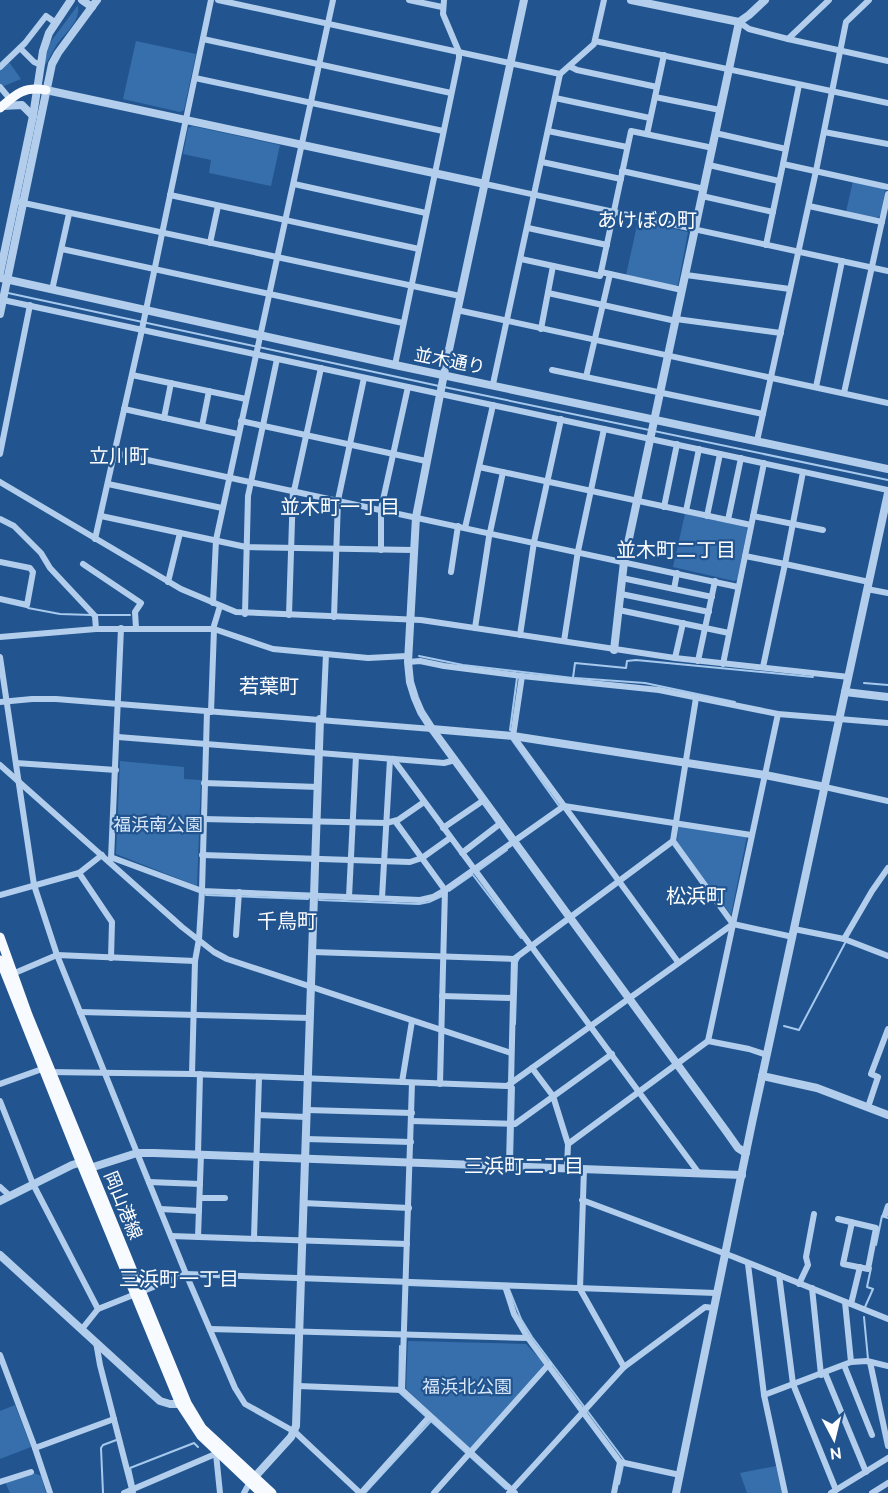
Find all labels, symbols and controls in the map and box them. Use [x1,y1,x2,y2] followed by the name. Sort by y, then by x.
[597,208,697,231] district label: あけぼの町
[413,343,487,377] street label: 並木通り
[89,444,149,467] district label: 立川町
[280,495,400,518] district label: 並木町一丁目
[616,538,736,561] district label: 並木町二丁目
[239,674,299,697] district label: 若葉町
[113,814,203,834] park label: 福浜南公園
[666,884,726,907] district label: 松浜町
[257,909,317,932] district label: 千鳥町
[464,1154,584,1177] district label: 三浜町二丁目
[101,1168,147,1242] street label: 岡山港線
[119,1267,239,1290] district label: 三浜町一丁目
[422,1376,512,1396] park label: 福浜北公園
[804,1409,864,1469] north arrow
[829,1444,843,1464] text: N

